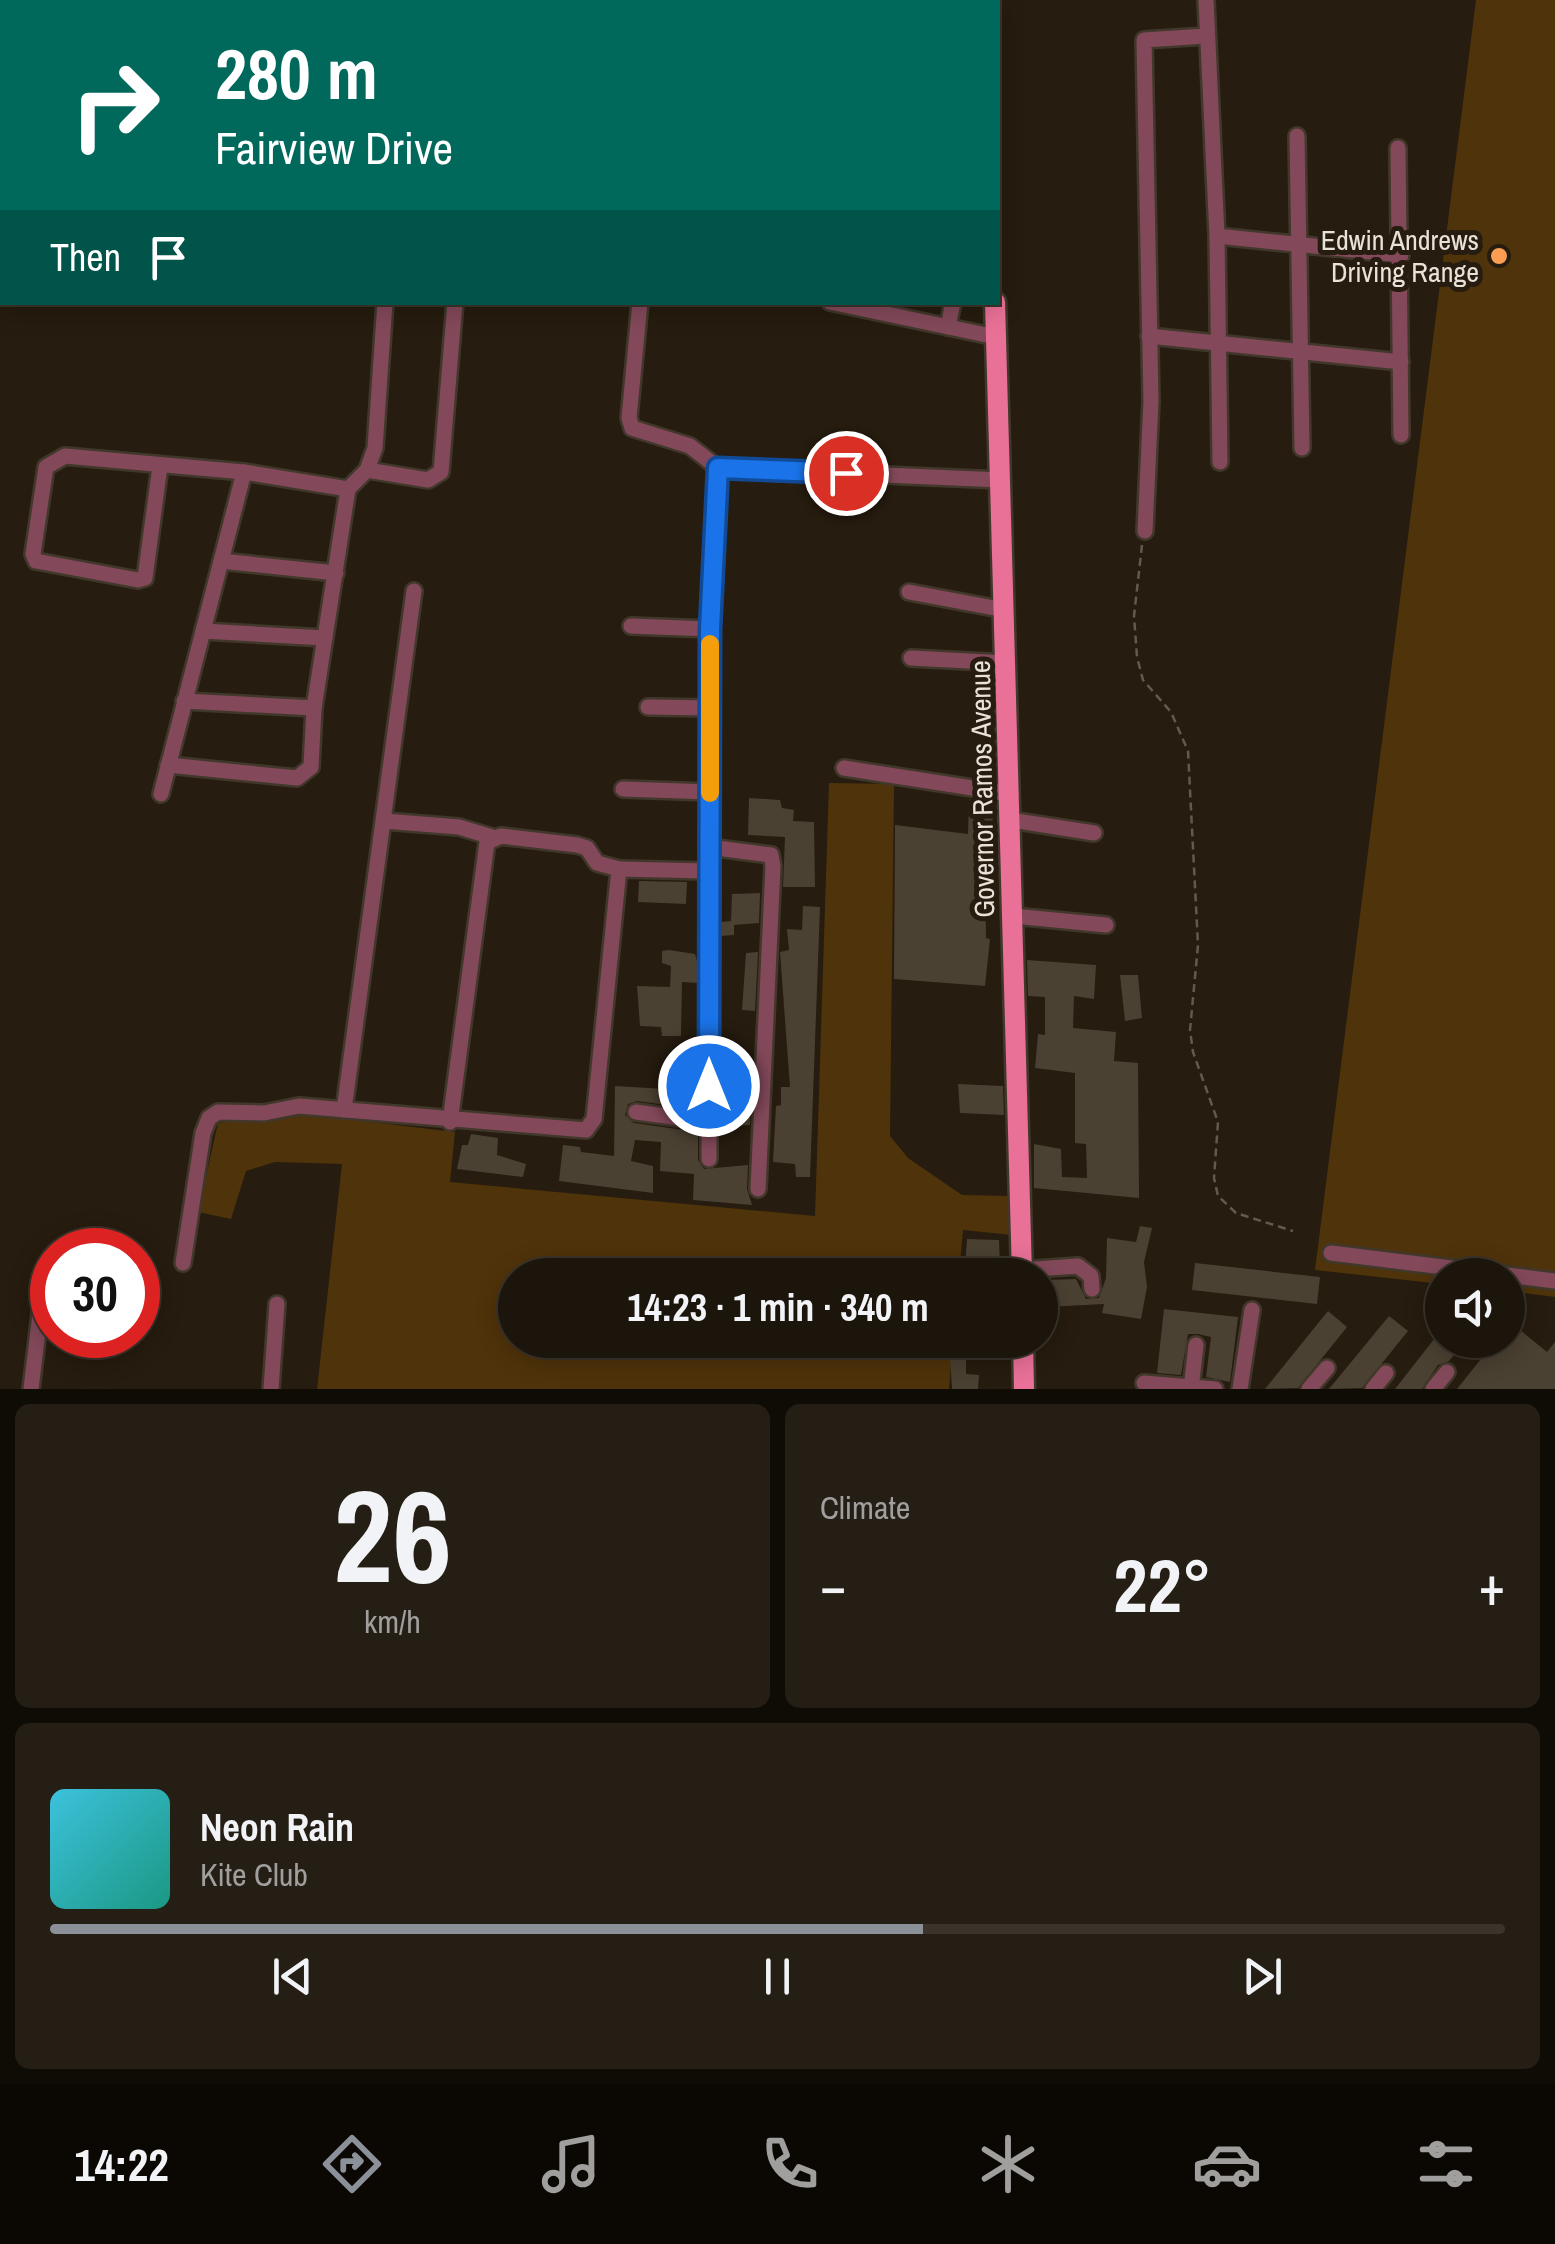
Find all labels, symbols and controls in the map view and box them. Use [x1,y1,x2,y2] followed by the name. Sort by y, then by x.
[215,27,378,121] text: 280 m
[50,40,180,170] icon: right
[215,117,453,178] text: Fairview Drive
[1321,221,1479,291] place label: Edwin Andrews Driving Range
[141,230,196,285] icon: arrive
[50,232,121,283] text: Then
[1488,245,1510,267] marker: Edwin Andrews Driving Range
[804,431,889,516] pin
[819,446,874,501] icon: arrive
[961,660,1003,918] street label: Governor Ramos Avenue
[657,1034,761,1138] position arrow
[30,1228,160,1358] speed limit sign: 30
[1425,1258,1525,1358] map controls
[1425,1258,1525,1358] button: sound
[627,1282,929,1333] text: 14:23 · 1 min · 340 m
[333,1447,452,1623] text: 26
[820,1486,910,1529] text: Climate
[1113,1534,1212,1635] text: 22°
[820,1548,846,1622] text: −
[1479,1548,1505,1622] text: +
[364,1600,421,1643] text: km/h
[200,1802,354,1853] text: Neon Rain
[200,1853,308,1896] text: Kite Club
[265,1949,320,2004] icon: previous
[750,1949,805,2004] icon: pause
[1235,1949,1290,2004] icon: next
[317,2129,387,2199] icon: directions
[536,2129,606,2199] icon: music
[755,2129,825,2199] icon: phone
[973,2129,1043,2199] icon: climate
[1192,2129,1262,2199] icon: car
[1411,2129,1481,2199] icon: filters
[74,2134,169,2195] text: 14:22

